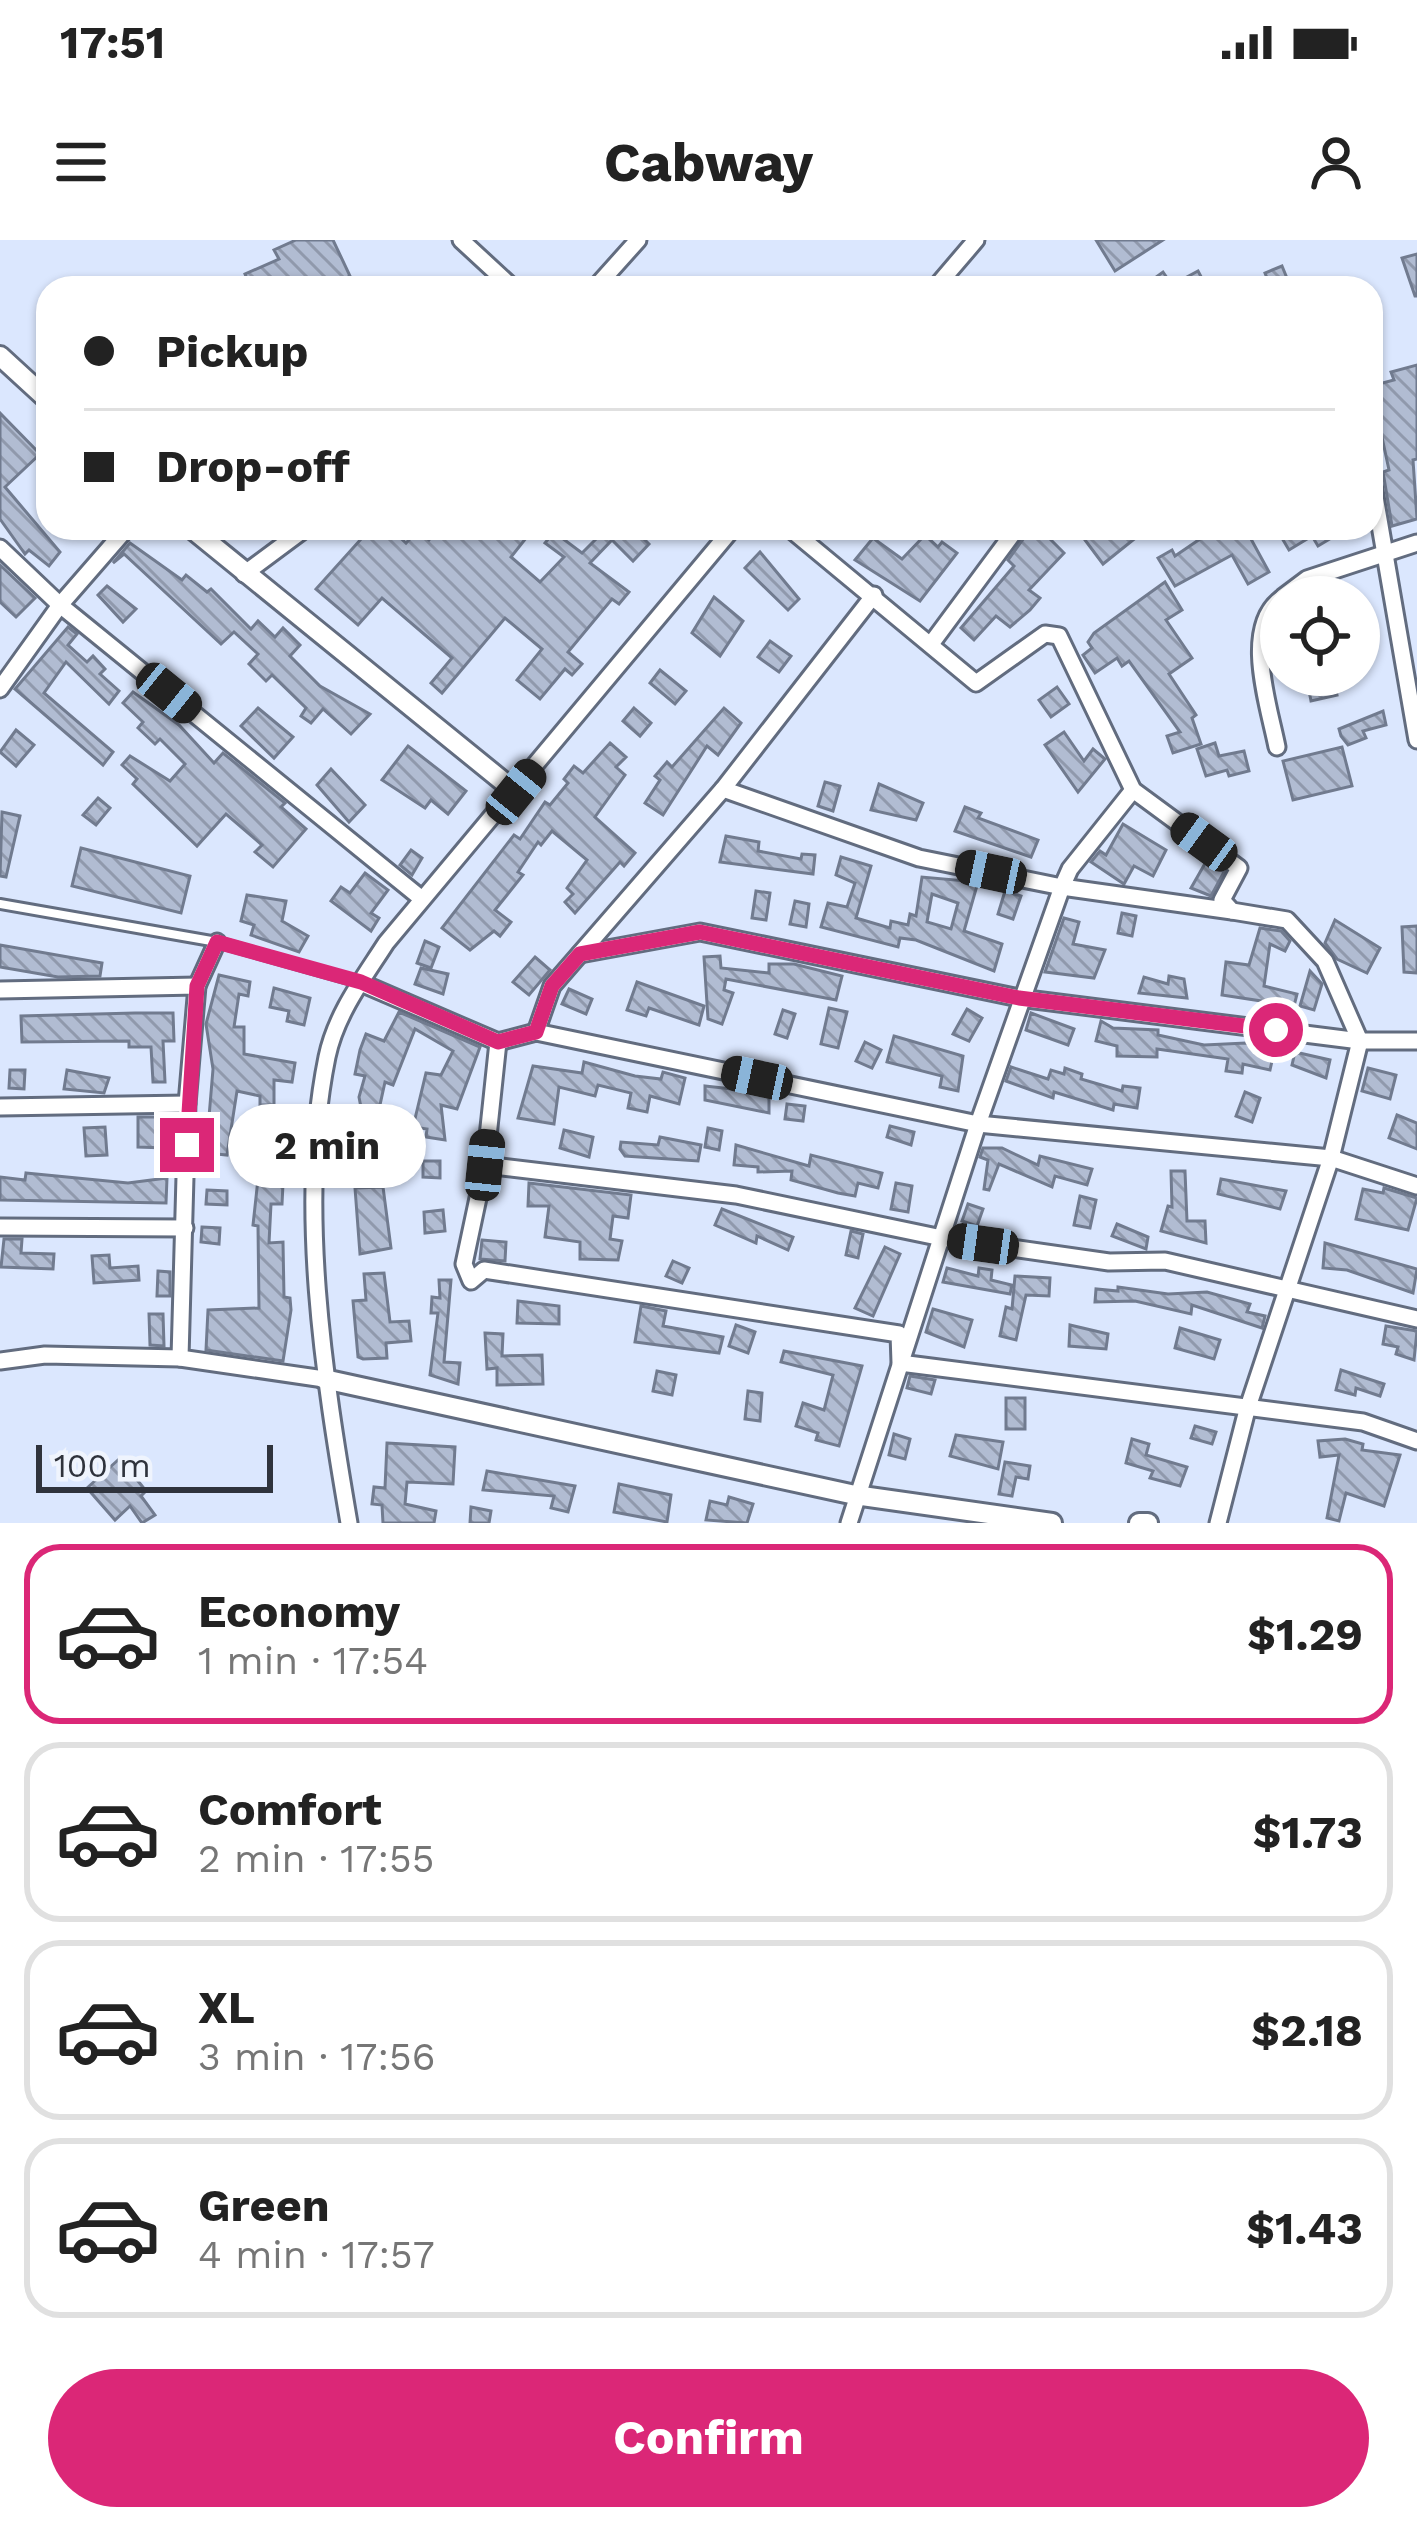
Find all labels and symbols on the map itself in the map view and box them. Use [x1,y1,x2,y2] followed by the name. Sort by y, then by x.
[130,656,208,730] car
[479,753,553,831] car
[1164,806,1244,878] car
[952,847,1030,897] car
[1249,1003,1303,1057] route start
[718,1053,796,1103] car
[229,1103,427,1187] callout: 2 min
[160,1118,214,1172] route end
[463,1127,507,1203] car
[945,1221,1021,1267] car
[36,1439,273,1492] scale bar

